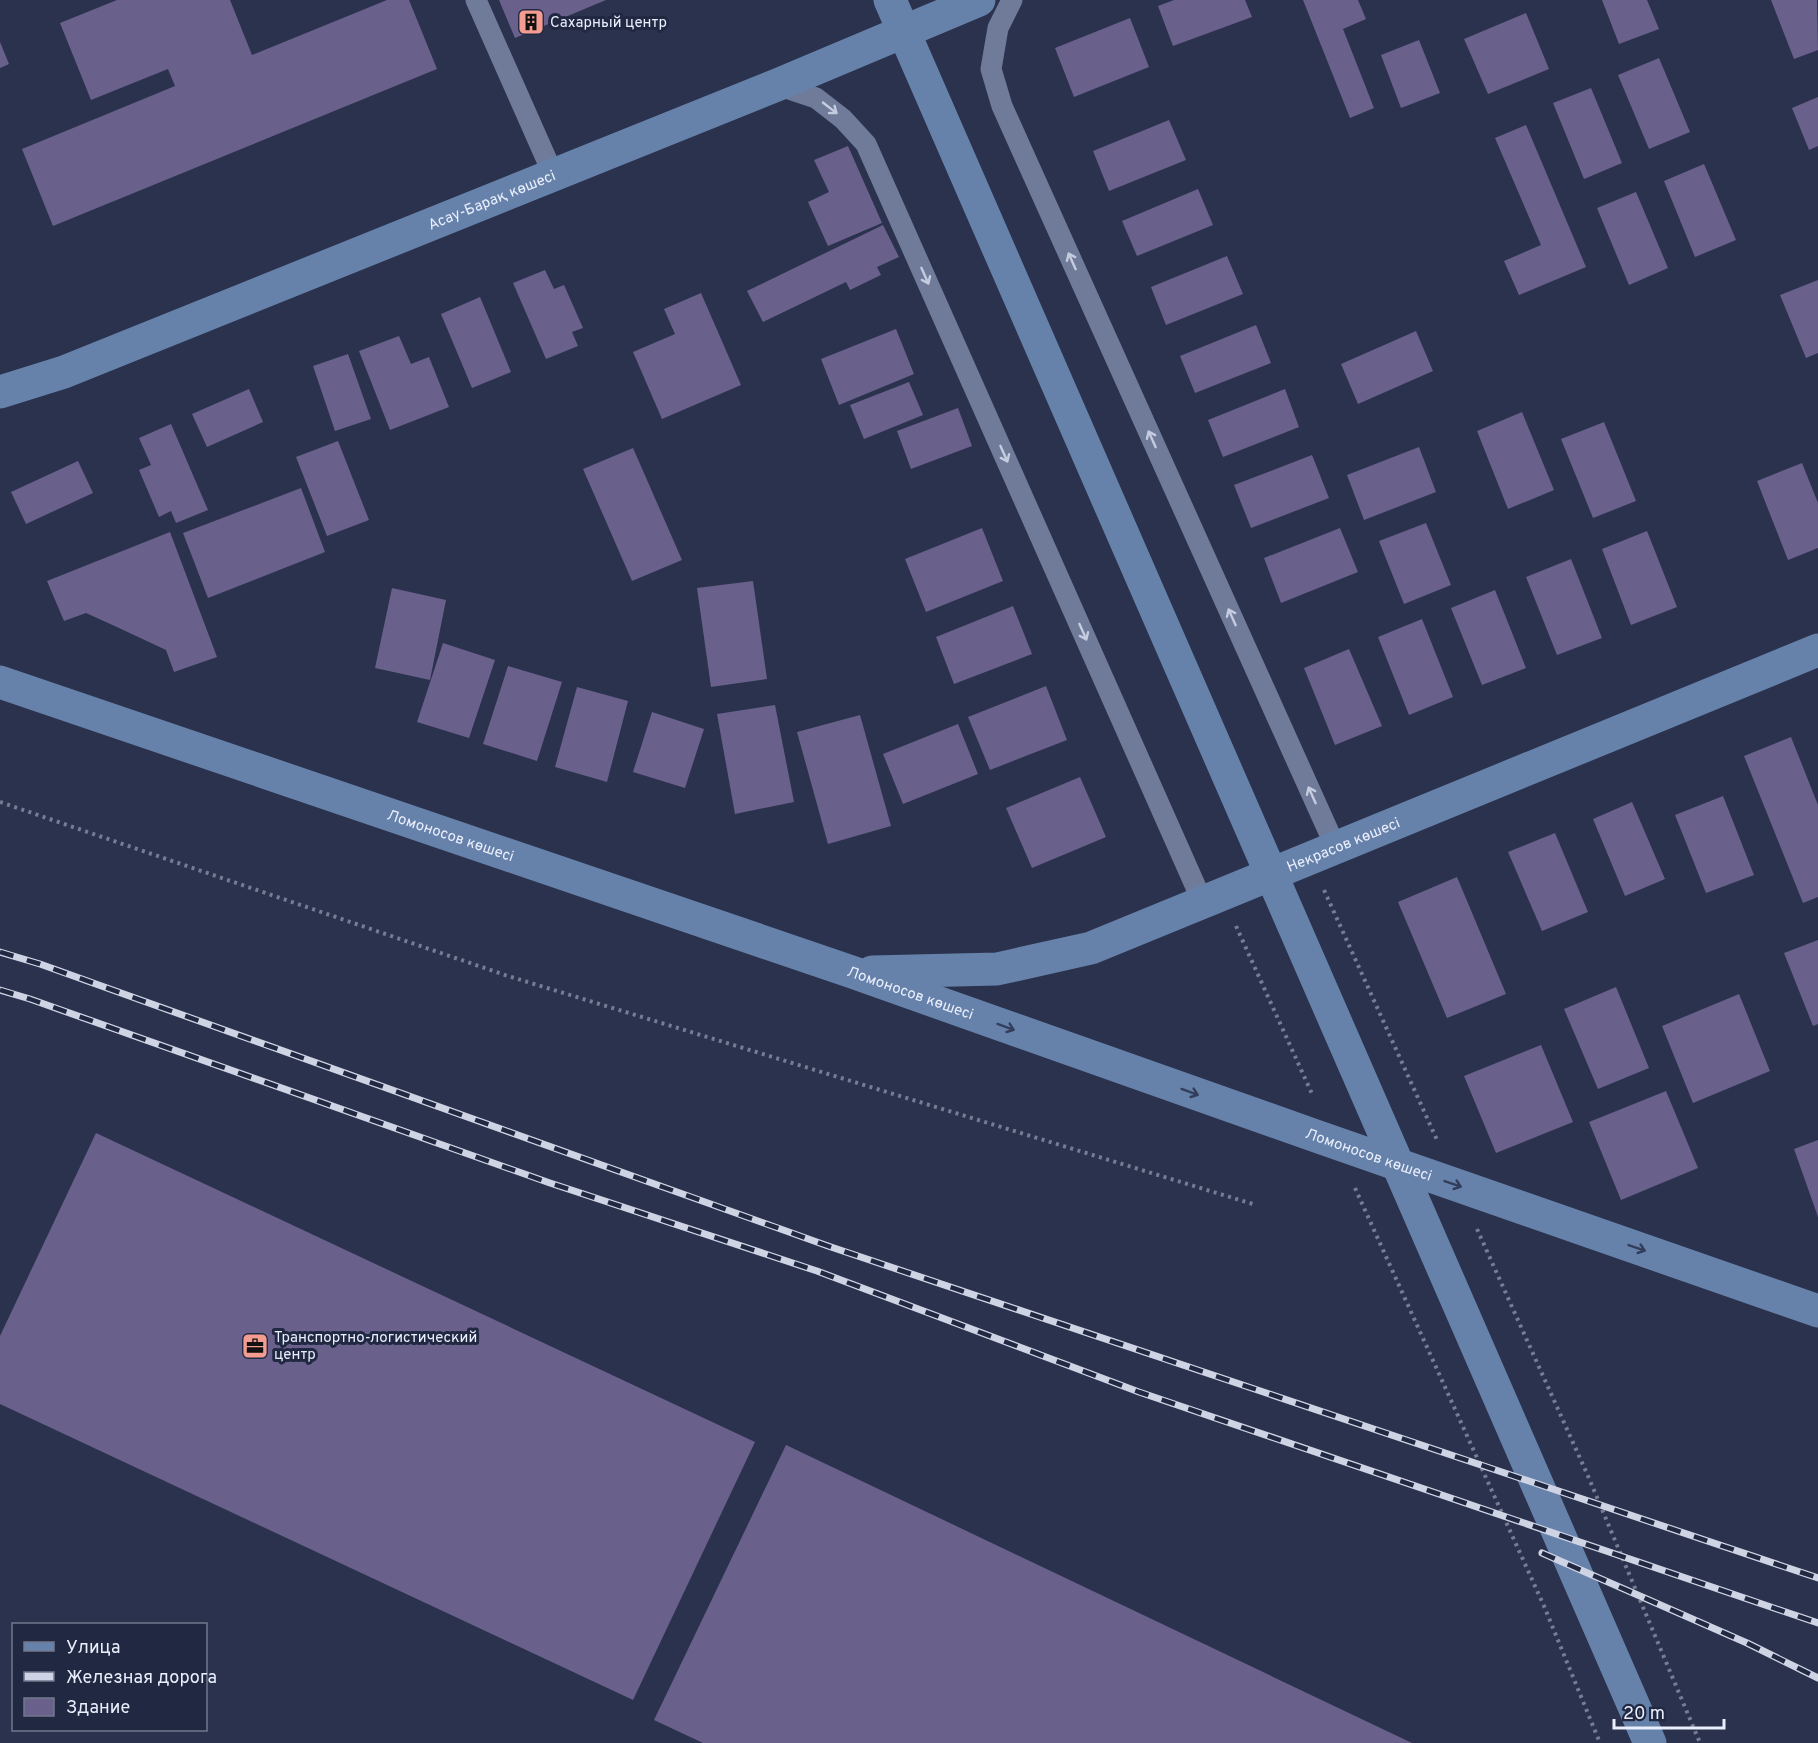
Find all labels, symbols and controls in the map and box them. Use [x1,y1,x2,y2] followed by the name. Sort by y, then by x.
[516,7,546,37] building icon: Сахарный центр
[550,14,667,33] place label: Сахарный центр
[822,102,838,115] one-way arrow
[426,167,559,235] street label: Асау-Барақ көшесі
[1066,253,1077,271] one-way arrow
[919,266,931,284] one-way arrow
[1146,430,1157,449] one-way arrow
[999,445,1010,463] one-way arrow
[1226,608,1238,626] one-way arrow
[1077,623,1089,641] one-way arrow
[1306,786,1318,804] one-way arrow
[384,806,516,867] street label: Ломоносов көшесі
[1284,814,1403,878] street label: Некрасов көшесі
[844,963,976,1025] street label: Ломоносов көшесі
[996,1022,1015,1033] one-way arrow
[1180,1087,1199,1098] one-way arrow
[1302,1125,1434,1187] street label: Ломоносов көшесі
[1443,1180,1462,1191] one-way arrow
[1627,1244,1646,1255] one-way arrow
[274,1329,477,1365] place label: Транспортно-логистический центр
[240,1331,270,1361] office icon: Транспортно-логистический центр
[12,1623,207,1731] legend
[66,1637,120,1660] text: Улица
[66,1667,217,1690] text: Железная дорога
[1614,1692,1724,1730] scale bar
[66,1697,130,1720] text: Здание
[1623,1703,1665,1726] text: 20 m

